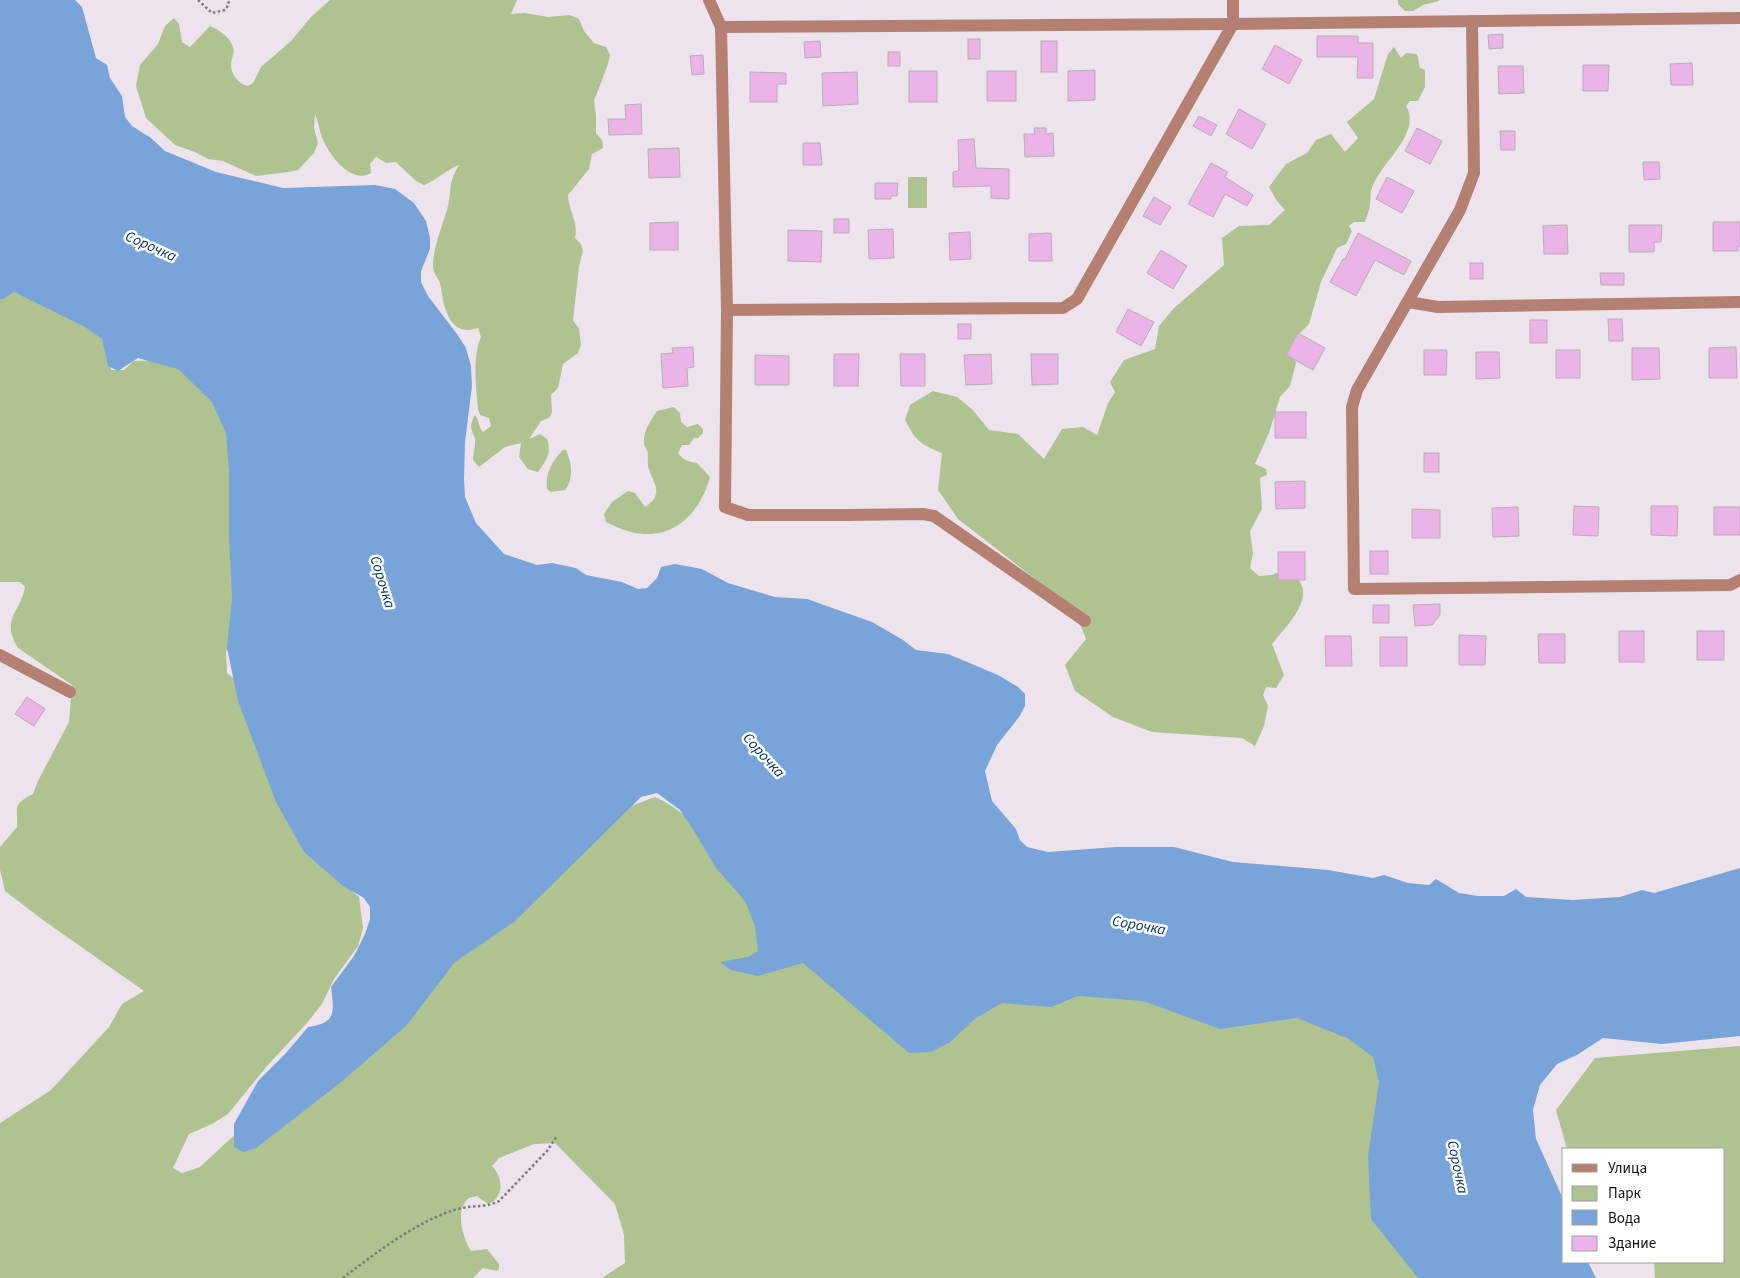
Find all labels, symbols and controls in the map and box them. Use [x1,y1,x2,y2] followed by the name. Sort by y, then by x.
[122,226,180,267] water label: Сорочка
[365,553,400,611] water label: Сорочка
[738,728,789,782] water label: Сорочка
[1111,910,1167,941] water label: Сорочка
[1442,1139,1473,1196] water label: Сорочка
[1562,1148,1725,1263] legend
[1608,1158,1647,1179] text: Улица
[1608,1183,1642,1204] text: Парк
[1608,1208,1641,1229] text: Вода
[1608,1233,1656,1254] text: Здание

